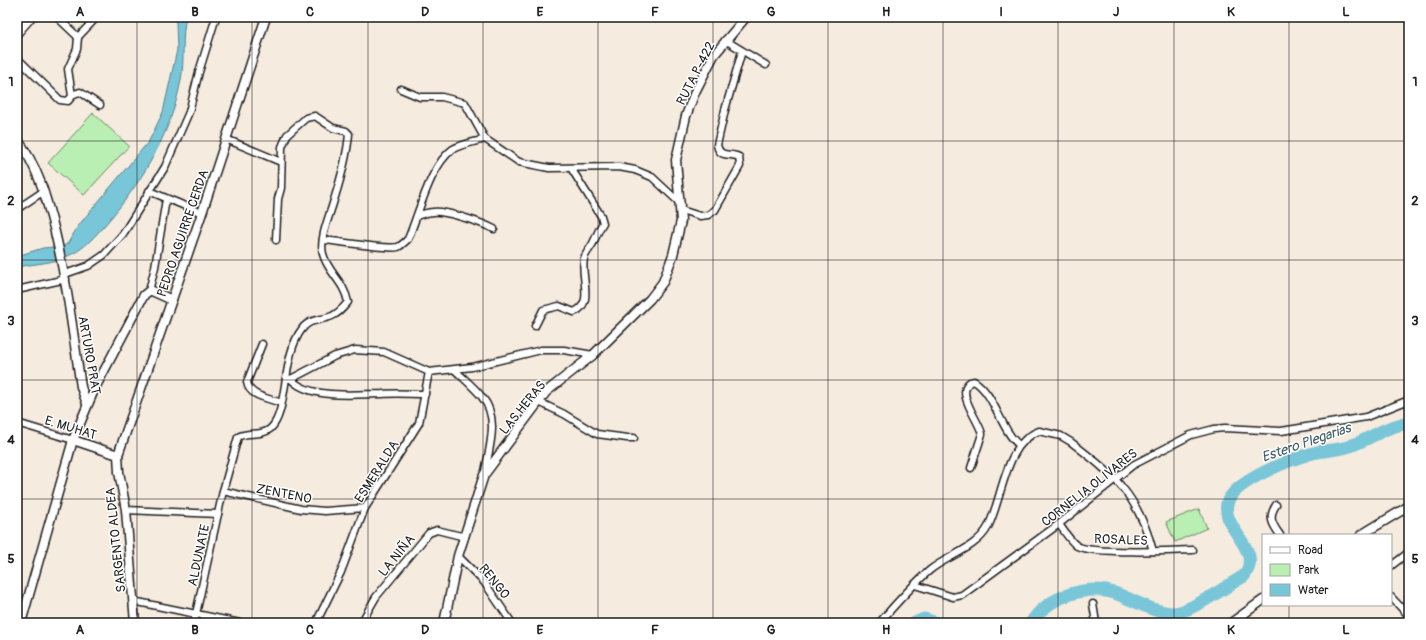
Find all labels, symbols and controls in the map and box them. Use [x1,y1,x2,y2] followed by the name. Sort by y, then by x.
[76,4,85,20] text: A
[191,4,199,20] text: B
[306,4,314,20] text: C
[421,4,429,20] text: D
[537,4,544,20] text: E
[651,4,659,20] text: F
[767,4,776,20] text: G
[882,4,890,20] text: H
[999,4,1003,20] text: I
[1113,4,1119,20] text: J
[1227,4,1235,20] text: K
[1342,4,1350,20] text: L
[673,39,719,108] street label: RUTA P-422
[8,74,14,90] text: 1
[1412,74,1418,90] text: 1
[154,167,212,299] street label: PEDRO AGUIRRE CERDA
[7,193,15,209] text: 2
[1411,193,1419,209] text: 2
[7,313,15,329] text: 3
[1411,313,1419,329] text: 3
[74,315,104,396] street label: ARTURO PRAT
[496,377,549,438] street label: LAS HERAS
[43,413,99,443] street label: E. MUHAT
[1259,419,1355,466] water label: Estero Plegarias
[7,432,15,448] text: 4
[1411,432,1419,448] text: 4
[351,437,403,506] street label: ESMERALDA
[1038,445,1141,530] street label: CORNELIA OLIVARES
[255,481,313,507] street label: ZENTENO
[102,486,129,593] street label: SARGENTO ALDEA
[185,523,213,588] street label: ALDUNATE
[375,531,419,580] street label: LA NIÑA
[1094,531,1148,549] street label: ROSALES
[1262,534,1392,606] legend
[1298,543,1323,558] text: Road
[7,551,15,567] text: 5
[1411,551,1419,567] text: 5
[475,561,513,602] street label: RENGO
[1298,563,1319,578] text: Park
[1298,583,1329,598] text: Water
[76,622,85,638] text: A
[191,622,199,638] text: B
[306,622,314,638] text: C
[421,622,429,638] text: D
[537,622,544,638] text: E
[651,622,659,638] text: F
[767,622,776,638] text: G
[882,622,890,638] text: H
[999,622,1003,638] text: I
[1113,622,1119,638] text: J
[1227,622,1235,638] text: K
[1342,622,1350,638] text: L

